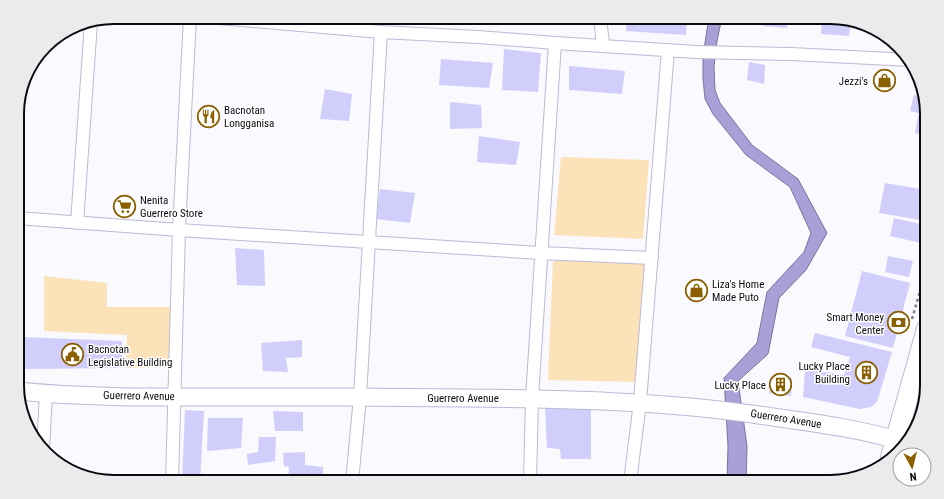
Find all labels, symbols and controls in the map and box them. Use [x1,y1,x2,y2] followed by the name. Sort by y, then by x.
[871,68,897,94] shop icon: Jezzi's
[839,75,868,88] place label: Jezzi's
[196,103,222,129] restaurant icon: Bacnotan Longganisa
[224,104,274,130] place label: Bacnotan Longganisa
[112,193,138,219] supermarket icon: Nenita Guerrero Store
[140,194,203,220] place label: Nenita Guerrero Store
[683,277,709,303] shop icon: Liza's Home Made Puto
[712,278,764,304] place label: Liza's Home Made Puto
[886,310,912,336] bank icon: Smart Money Center
[827,311,885,337] place label: Smart Money Center
[60,342,86,368] public building icon: Bacnotan Legislative Building
[88,343,172,369] place label: Bacnotan Legislative Building
[853,359,879,385] building icon: Lucky Place Building
[798,360,850,386] place label: Lucky Place Building
[768,372,794,398] building icon: Lucky Place
[714,379,766,392] place label: Lucky Place
[103,389,175,403] street label: Guerrero Avenue
[427,392,499,405] street label: Guerrero Avenue
[750,407,822,431] street label: Guerrero Avenue
[892,447,932,487] north arrow
[909,470,917,483] text: N

